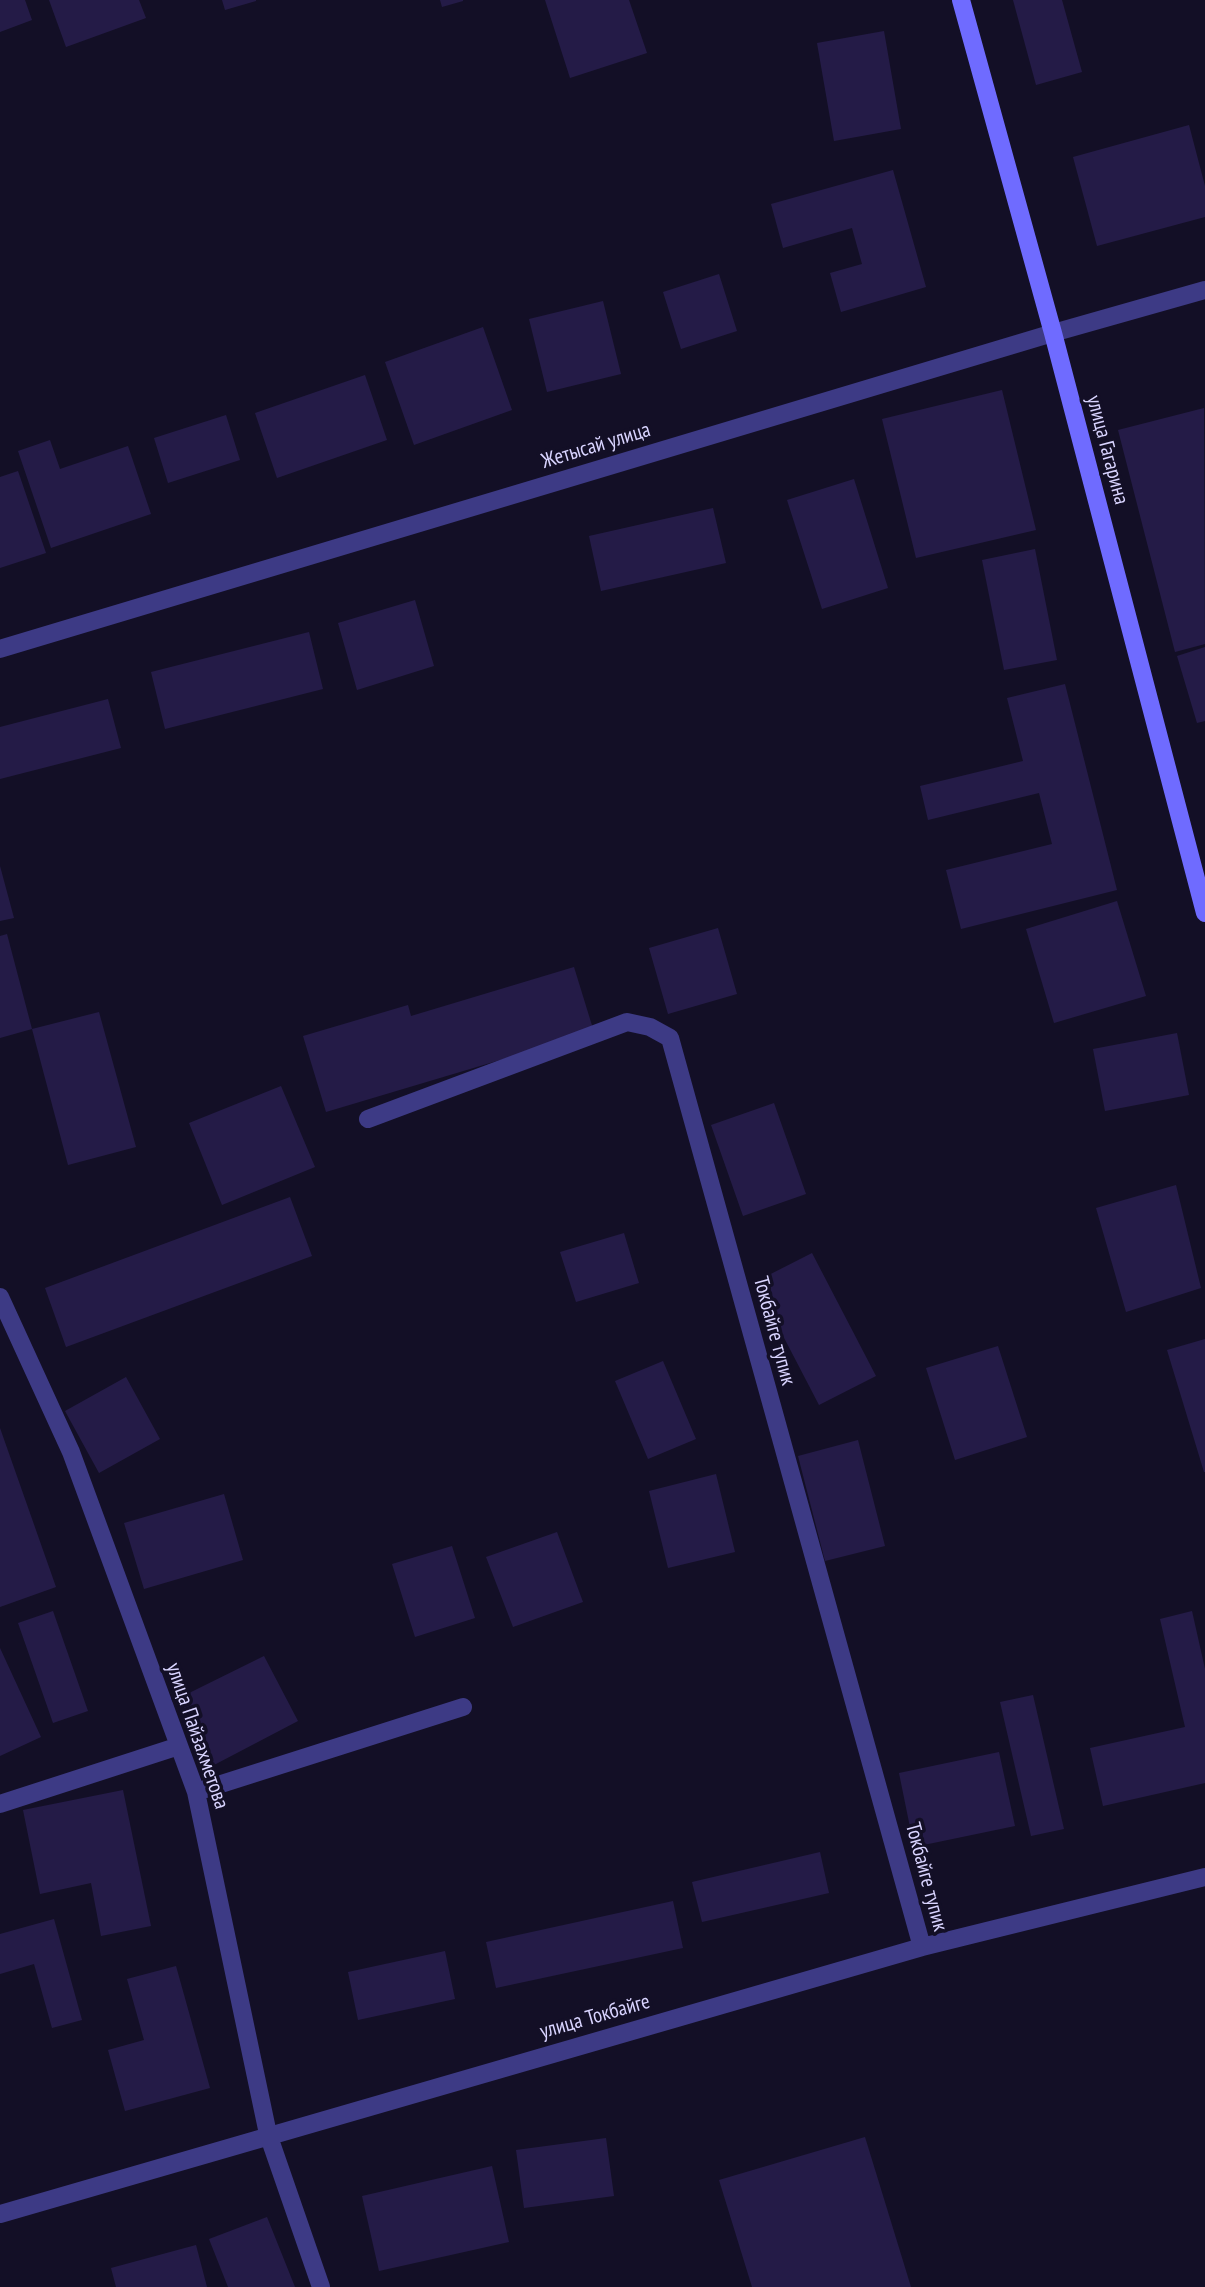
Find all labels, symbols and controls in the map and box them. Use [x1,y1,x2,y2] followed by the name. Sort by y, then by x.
[1080,393,1134,507] street label: улица Гагарина
[539,418,653,474] street label: Жетысай улица
[747,1274,801,1388] street label: Токбайге тупик
[160,1660,234,1812] street label: улица Пайзахметова
[899,1820,953,1934] street label: Токбайге тупик
[537,1989,653,2045] street label: улица Токбайге

